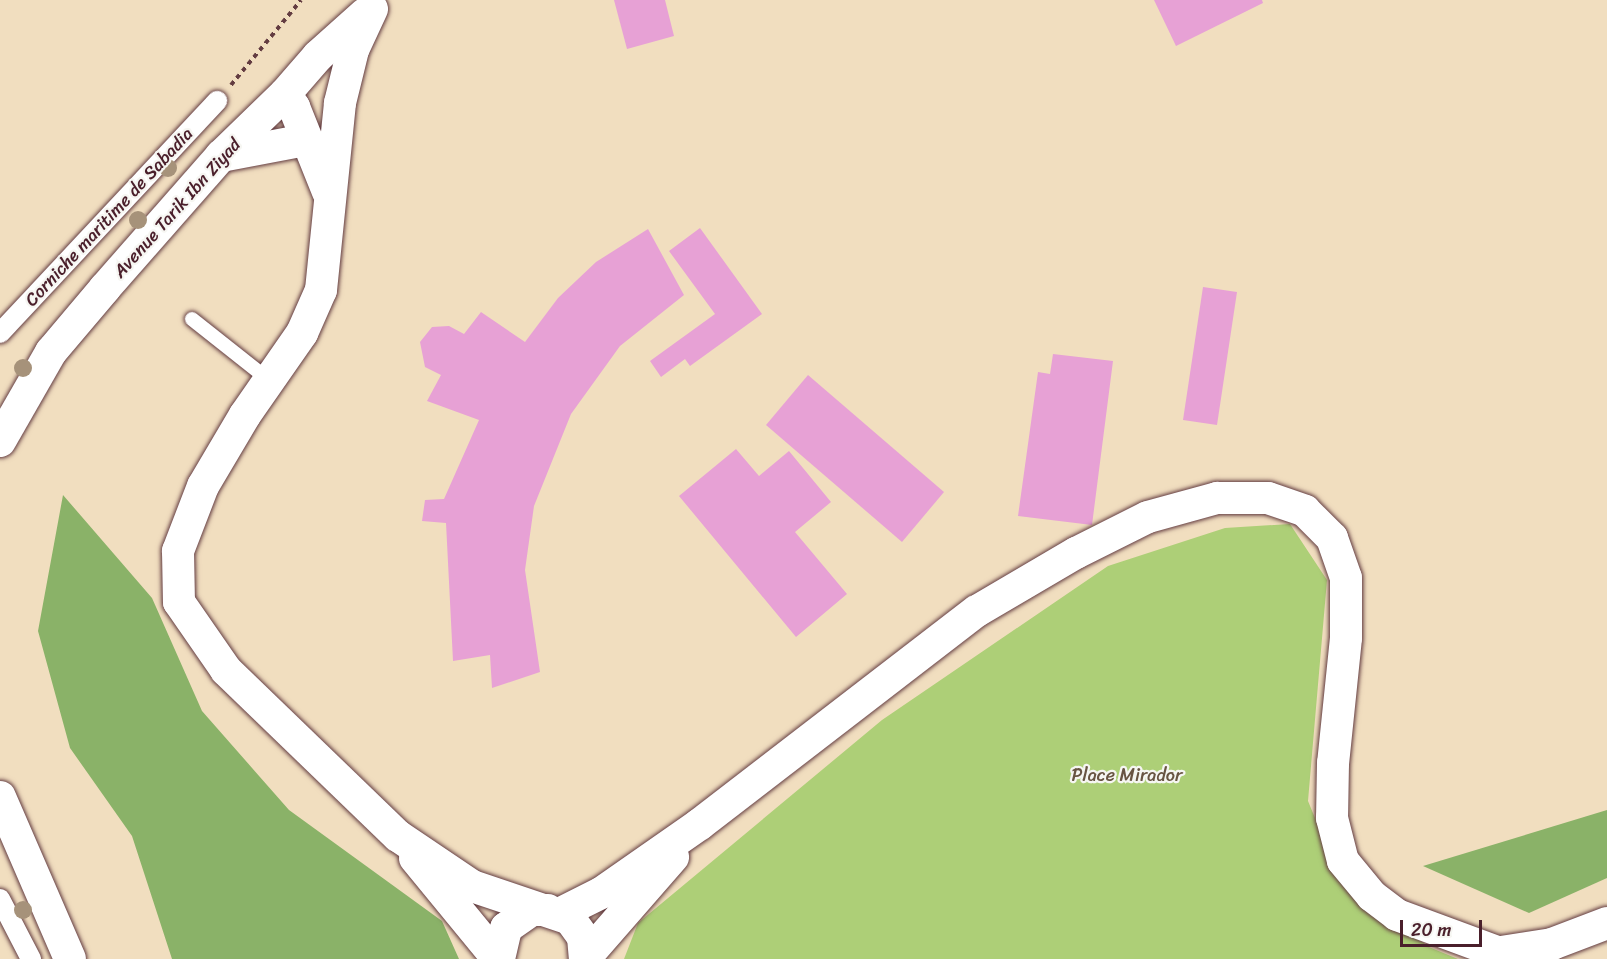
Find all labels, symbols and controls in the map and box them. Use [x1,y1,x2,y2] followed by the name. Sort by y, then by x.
[21,124,197,310] street label: Corniche maritime de Sabadia
[109,134,245,282] street label: Avenue Tarik Ibn Ziyad
[1072,764,1182,786] park label: Place Mirador
[1403,908,1486,946] scale bar
[1411,914,1451,946] text: 20 m

